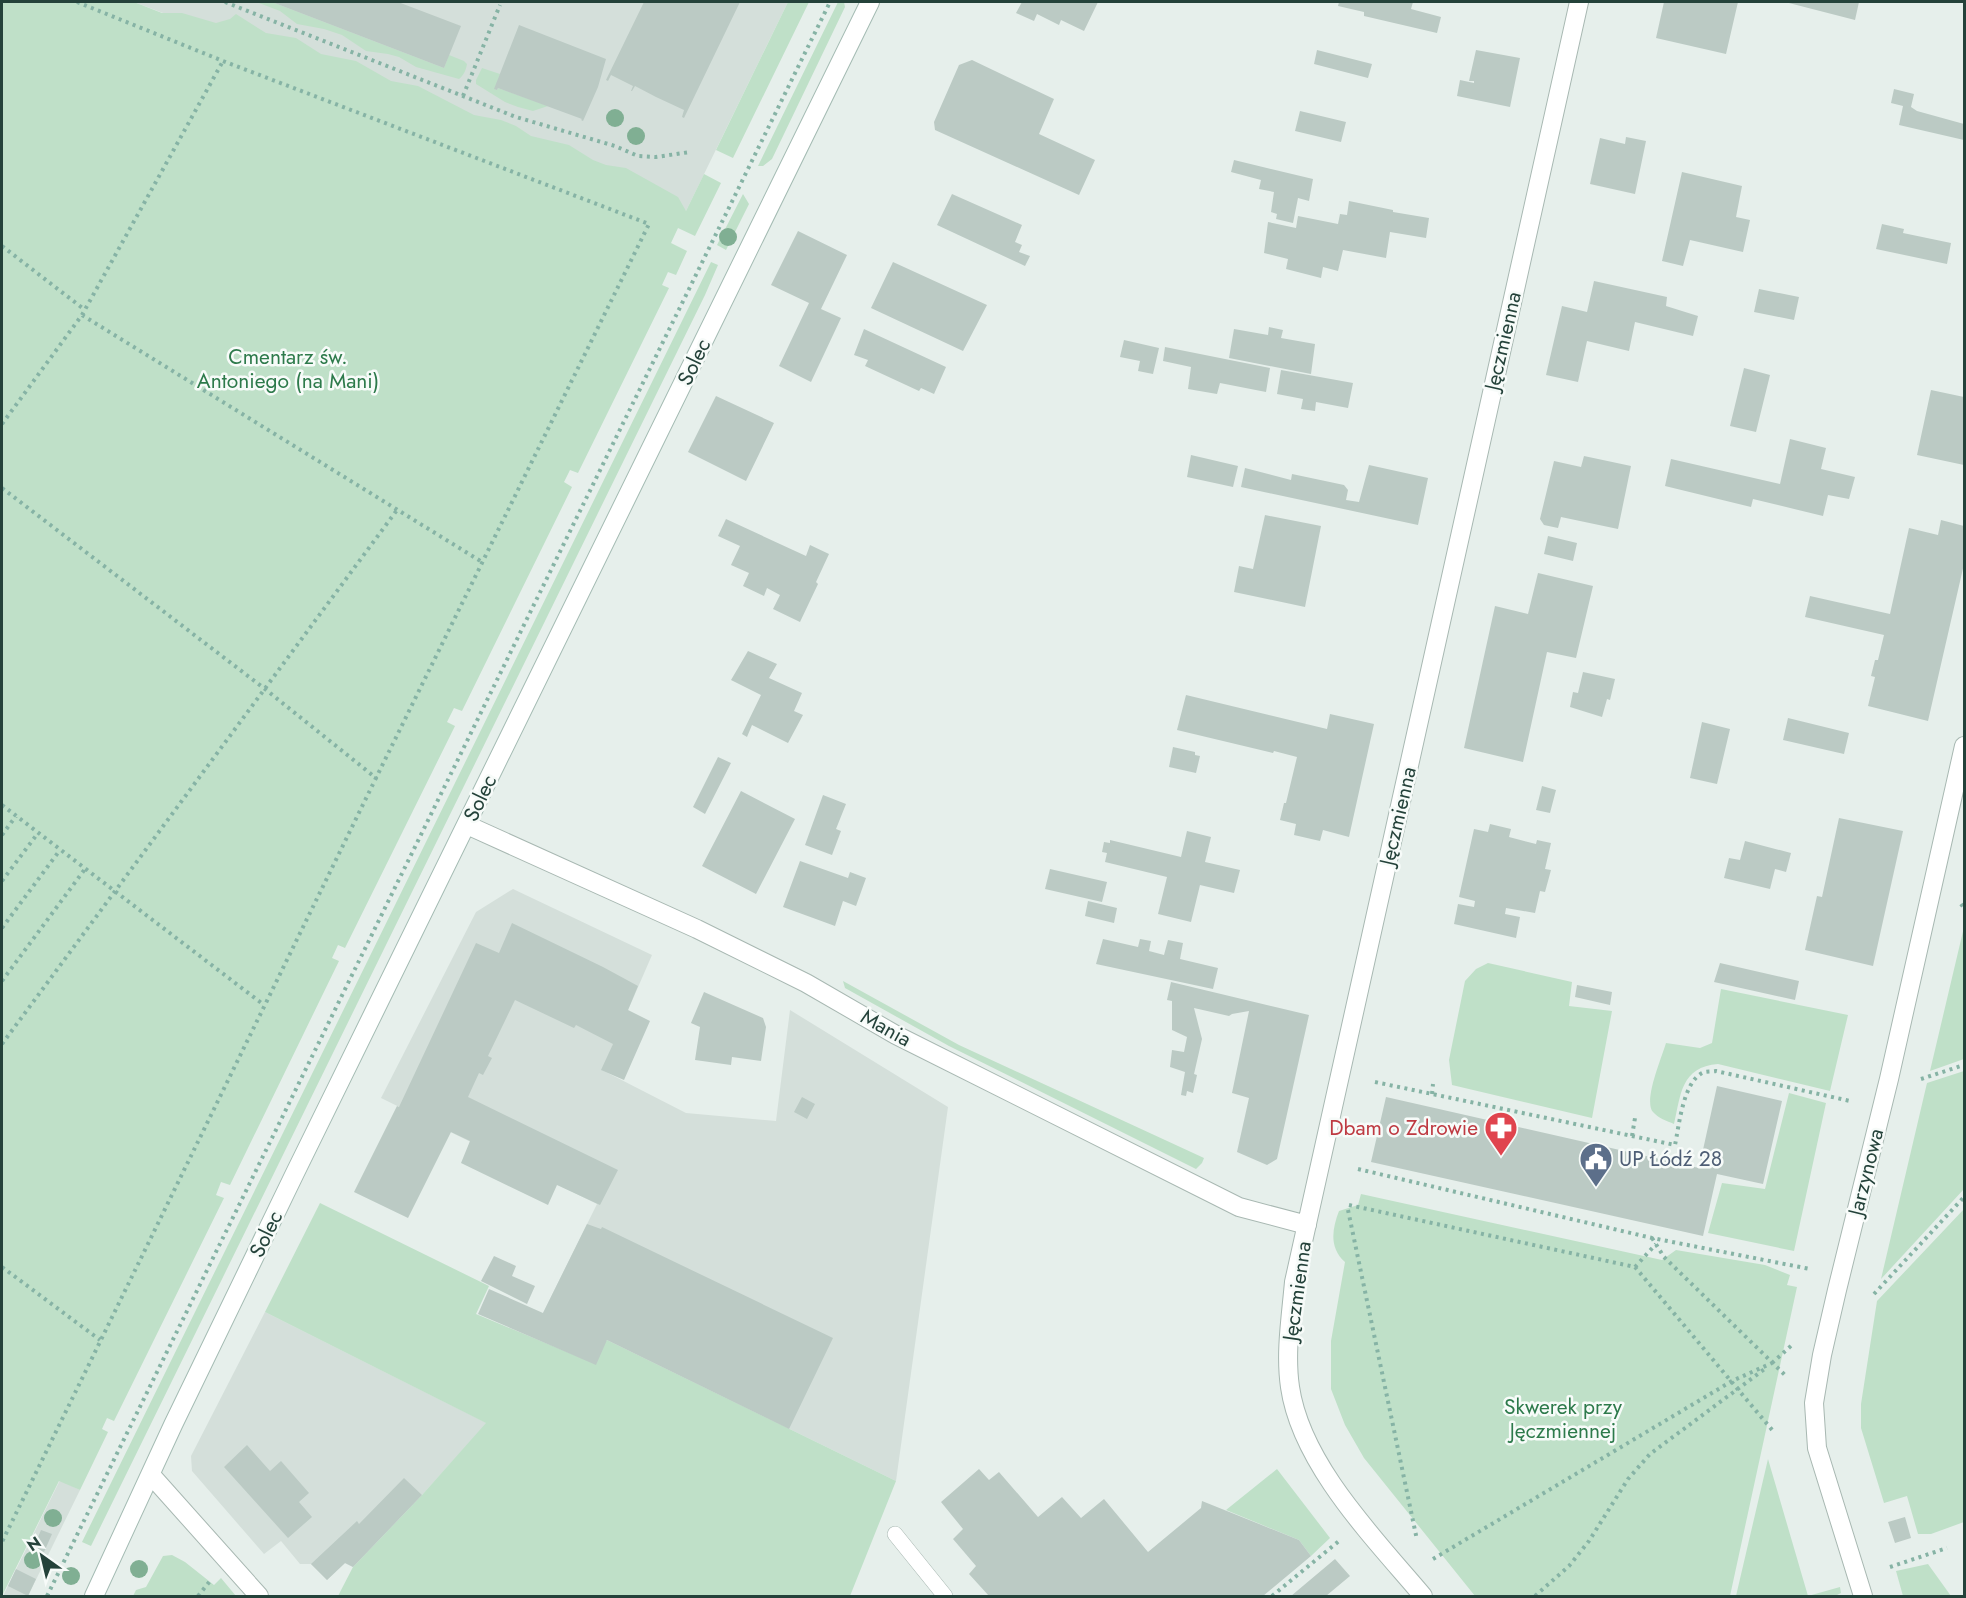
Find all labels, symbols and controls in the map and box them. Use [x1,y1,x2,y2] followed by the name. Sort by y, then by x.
[1476,289,1529,396] street label: Jęczmienna
[670,334,718,390] street label: Solec
[197,342,379,396] park label: Cmentarz św. Antoniego (na Mani)
[1371,764,1424,871] street label: Jęczmienna
[456,770,504,826] street label: Solec
[855,1002,917,1054] street label: Mania
[1483,1110,1519,1157] pharmacy icon: Dbam o Zdrowie
[1329,1113,1478,1143] place label: Dbam o Zdrowie
[1840,1125,1891,1222] street label: Jarzynowa
[1578,1141,1614,1188] public building icon: UP Łódź 28
[1619,1144,1722,1174] place label: UP Łódź 28
[242,1206,290,1262] street label: Solec
[1275,1239,1319,1346] street label: Jęczmienna
[1504,1392,1623,1446] park label: Skwerek przy Jęczmiennej
[12,1526,72,1586] north arrow
[22,1531,46,1557] text: N

